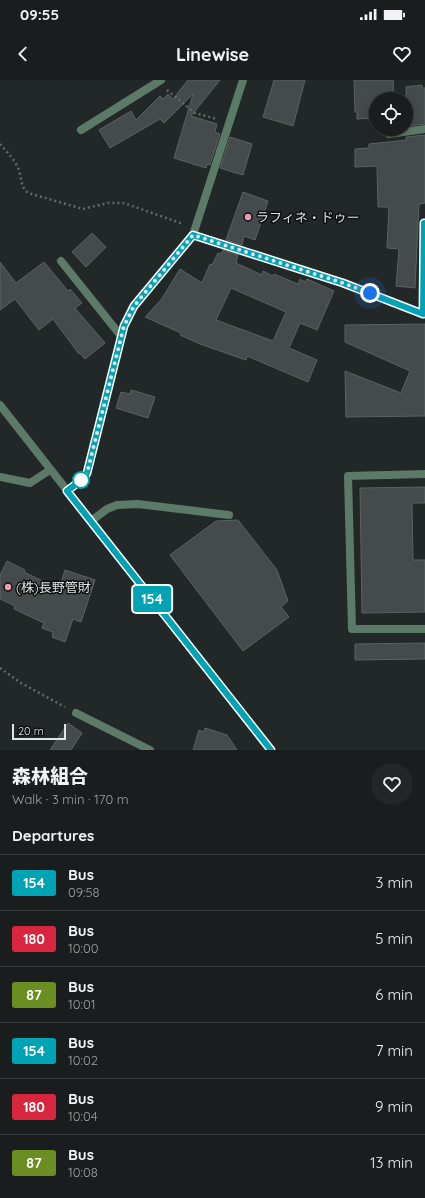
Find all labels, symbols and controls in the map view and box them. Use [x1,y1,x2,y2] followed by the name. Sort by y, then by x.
[20,5,59,24] text: 09:55
[12,43,34,65] icon: back
[176,43,249,66] text: Linewise
[391,43,413,65] icon: heart
[369,92,413,136] map controls
[369,92,413,136] button: locate
[256,209,360,225] place label: ラフィネ・ドゥー
[243,212,253,222] marker: ラフィネ・ドゥー
[360,283,380,303] your location
[72,471,90,489] unlabelled marker
[16,579,91,595] place label: (株)長野管財
[3,582,13,592] marker: (株)長野管財
[129,586,175,612] line badge: 154
[141,590,163,608] text: 154
[12,722,66,741] scale bar
[18,724,44,738] text: 20 m
[371,763,413,805] button: heart
[12,764,88,788] text: 森林組合
[12,791,129,807] text: Walk · 3 min · 170 m
[12,826,94,845] text: Departures
[68,865,94,884] text: Bus
[375,873,413,892] text: 3 min
[23,874,45,892] text: 154
[68,884,100,900] text: 09:58
[68,921,94,940] text: Bus
[375,929,413,948] text: 5 min
[23,930,45,948] text: 180
[68,940,98,956] text: 10:00
[68,977,94,996] text: Bus
[375,985,413,1004] text: 6 min
[26,986,42,1004] text: 87
[68,996,96,1012] text: 10:01
[68,1033,94,1052] text: Bus
[376,1041,413,1060] text: 7 min
[23,1042,45,1060] text: 154
[68,1052,98,1068] text: 10:02
[68,1089,94,1108] text: Bus
[375,1097,413,1116] text: 9 min
[23,1098,45,1116] text: 180
[68,1108,98,1124] text: 10:04
[68,1145,94,1164] text: Bus
[370,1153,413,1172] text: 13 min
[26,1154,42,1172] text: 87
[68,1164,98,1180] text: 10:08

